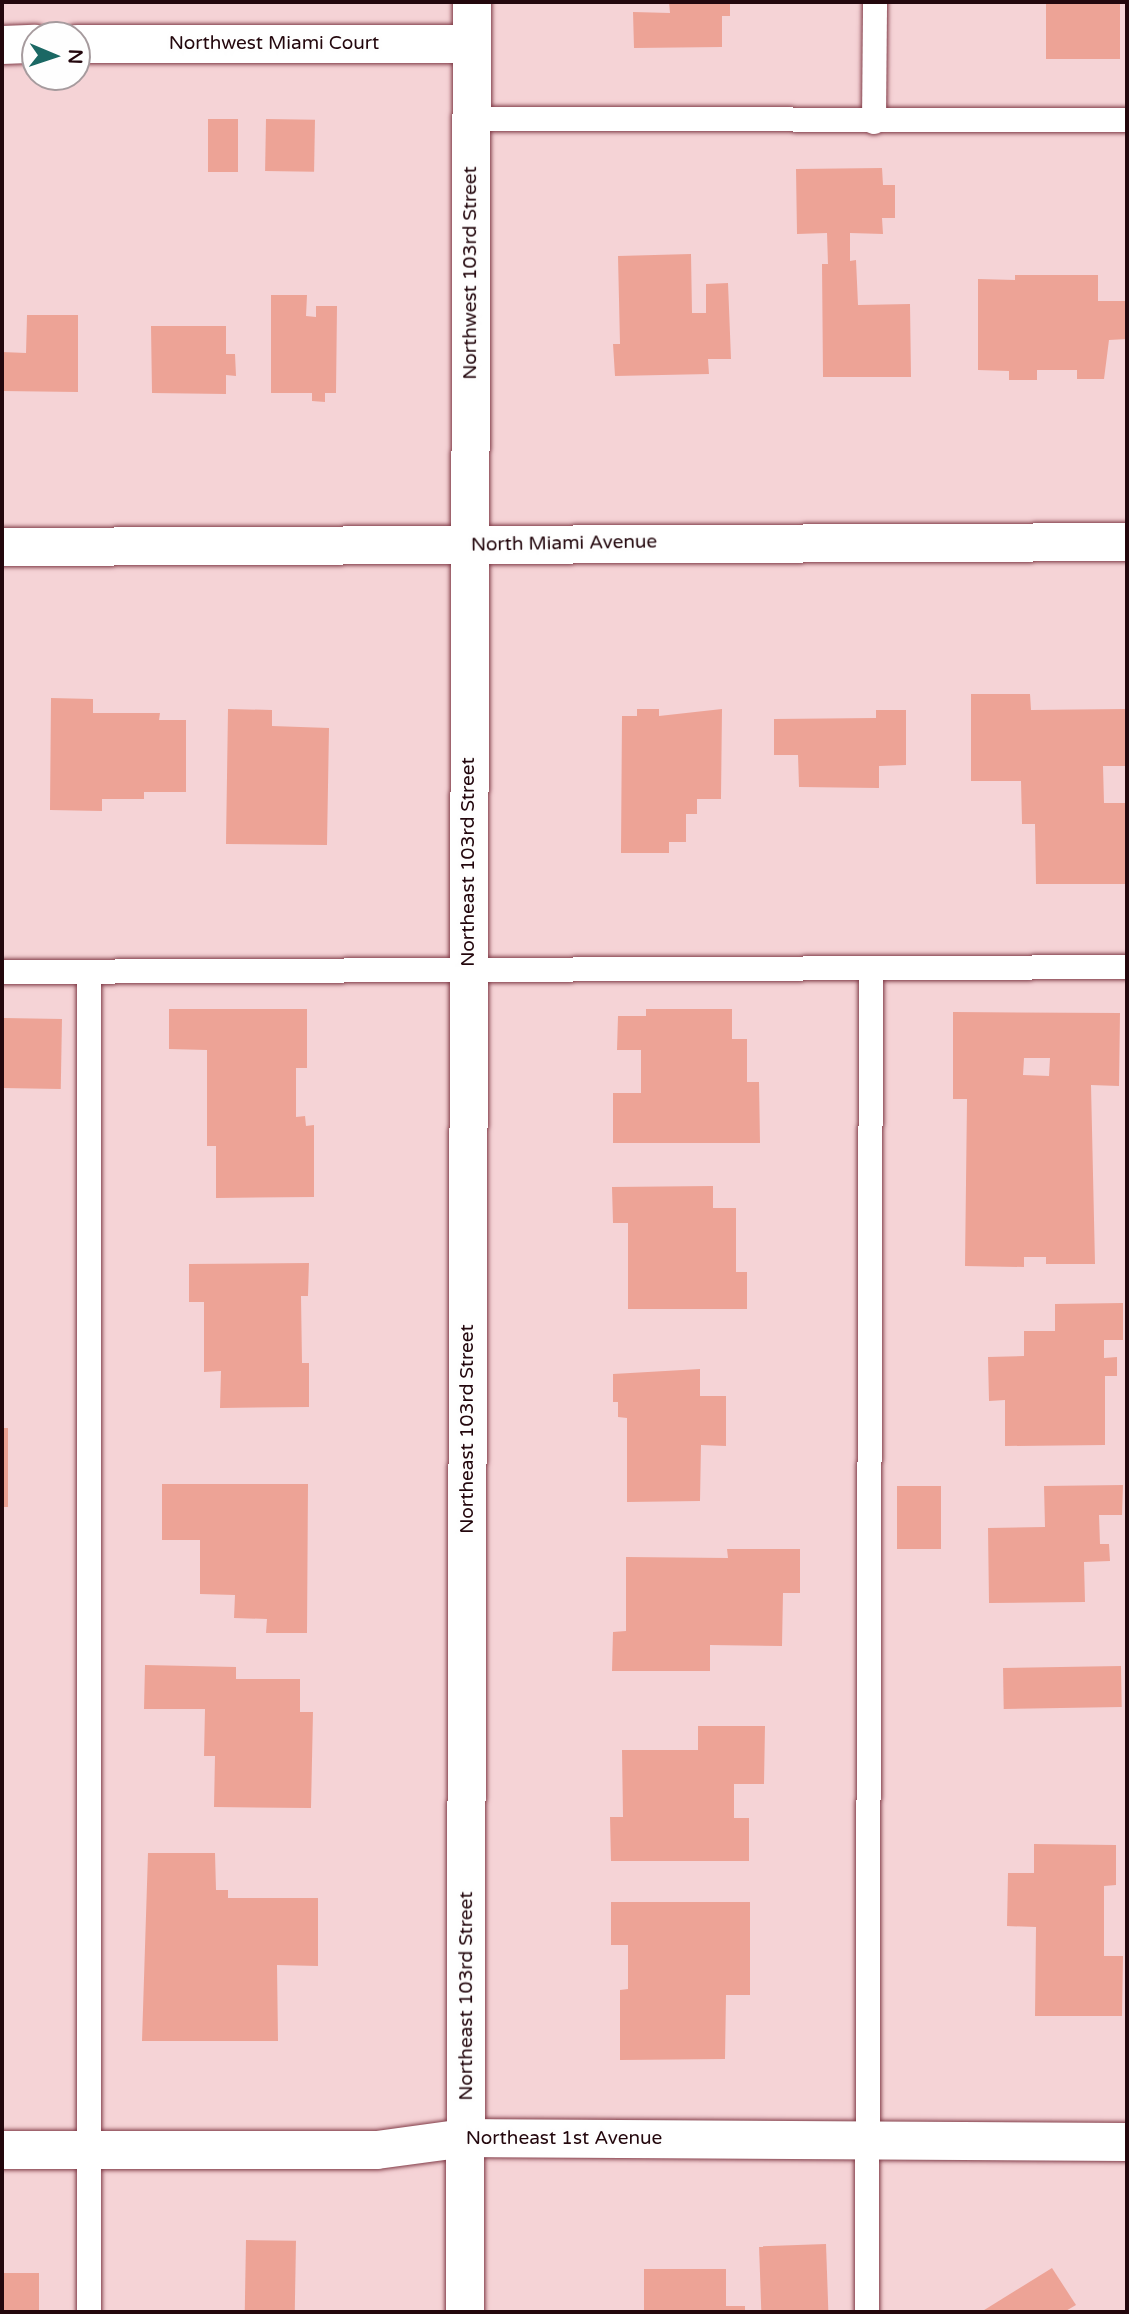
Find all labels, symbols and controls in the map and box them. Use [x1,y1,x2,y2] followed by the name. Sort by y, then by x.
[21,21,91,91] north arrow
[169,33,379,55] street label: Northwest Miami Court
[64,49,86,65] text: N
[460,166,482,380] street label: Northwest 103rd Street
[471,531,657,557] street label: North Miami Avenue
[458,757,480,967] street label: Northeast 103rd Street
[457,1324,479,1534] street label: Northeast 103rd Street
[456,1891,478,2101] street label: Northeast 103rd Street
[466,2128,662,2150] street label: Northeast 1st Avenue

